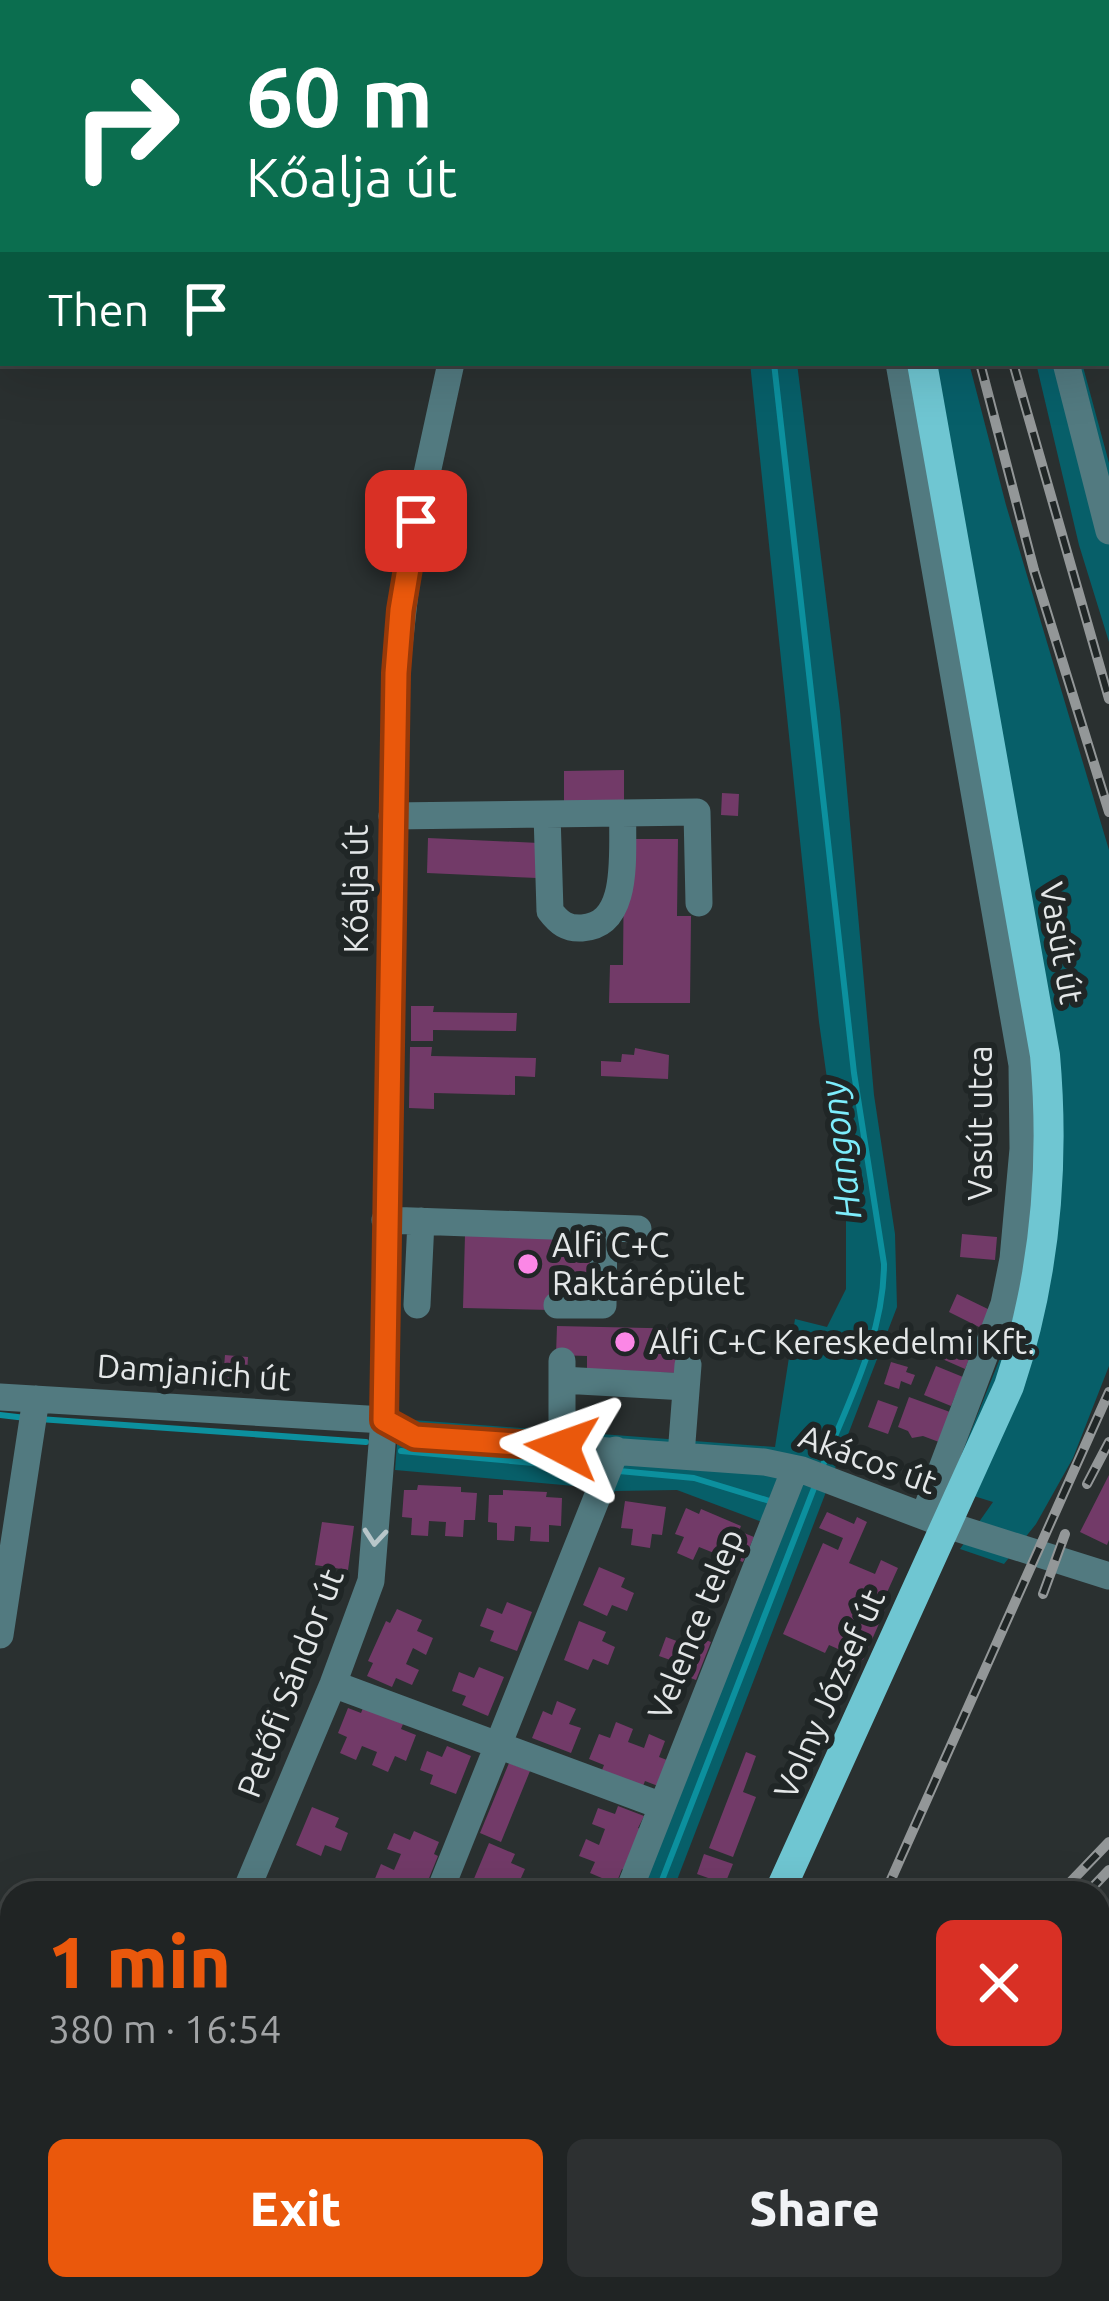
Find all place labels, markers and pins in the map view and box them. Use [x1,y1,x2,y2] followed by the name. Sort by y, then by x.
[365,470,467,572] pin
[552,1226,745,1301] place label: Alfi C+C Raktárépület
[515,1251,541,1277] marker: Alfi C+C Raktárépület
[649,1323,1035,1360] place label: Alfi C+C Kereskedelmi Kft.
[612,1329,638,1355] marker: Alfi C+C Kereskedelmi Kft.

